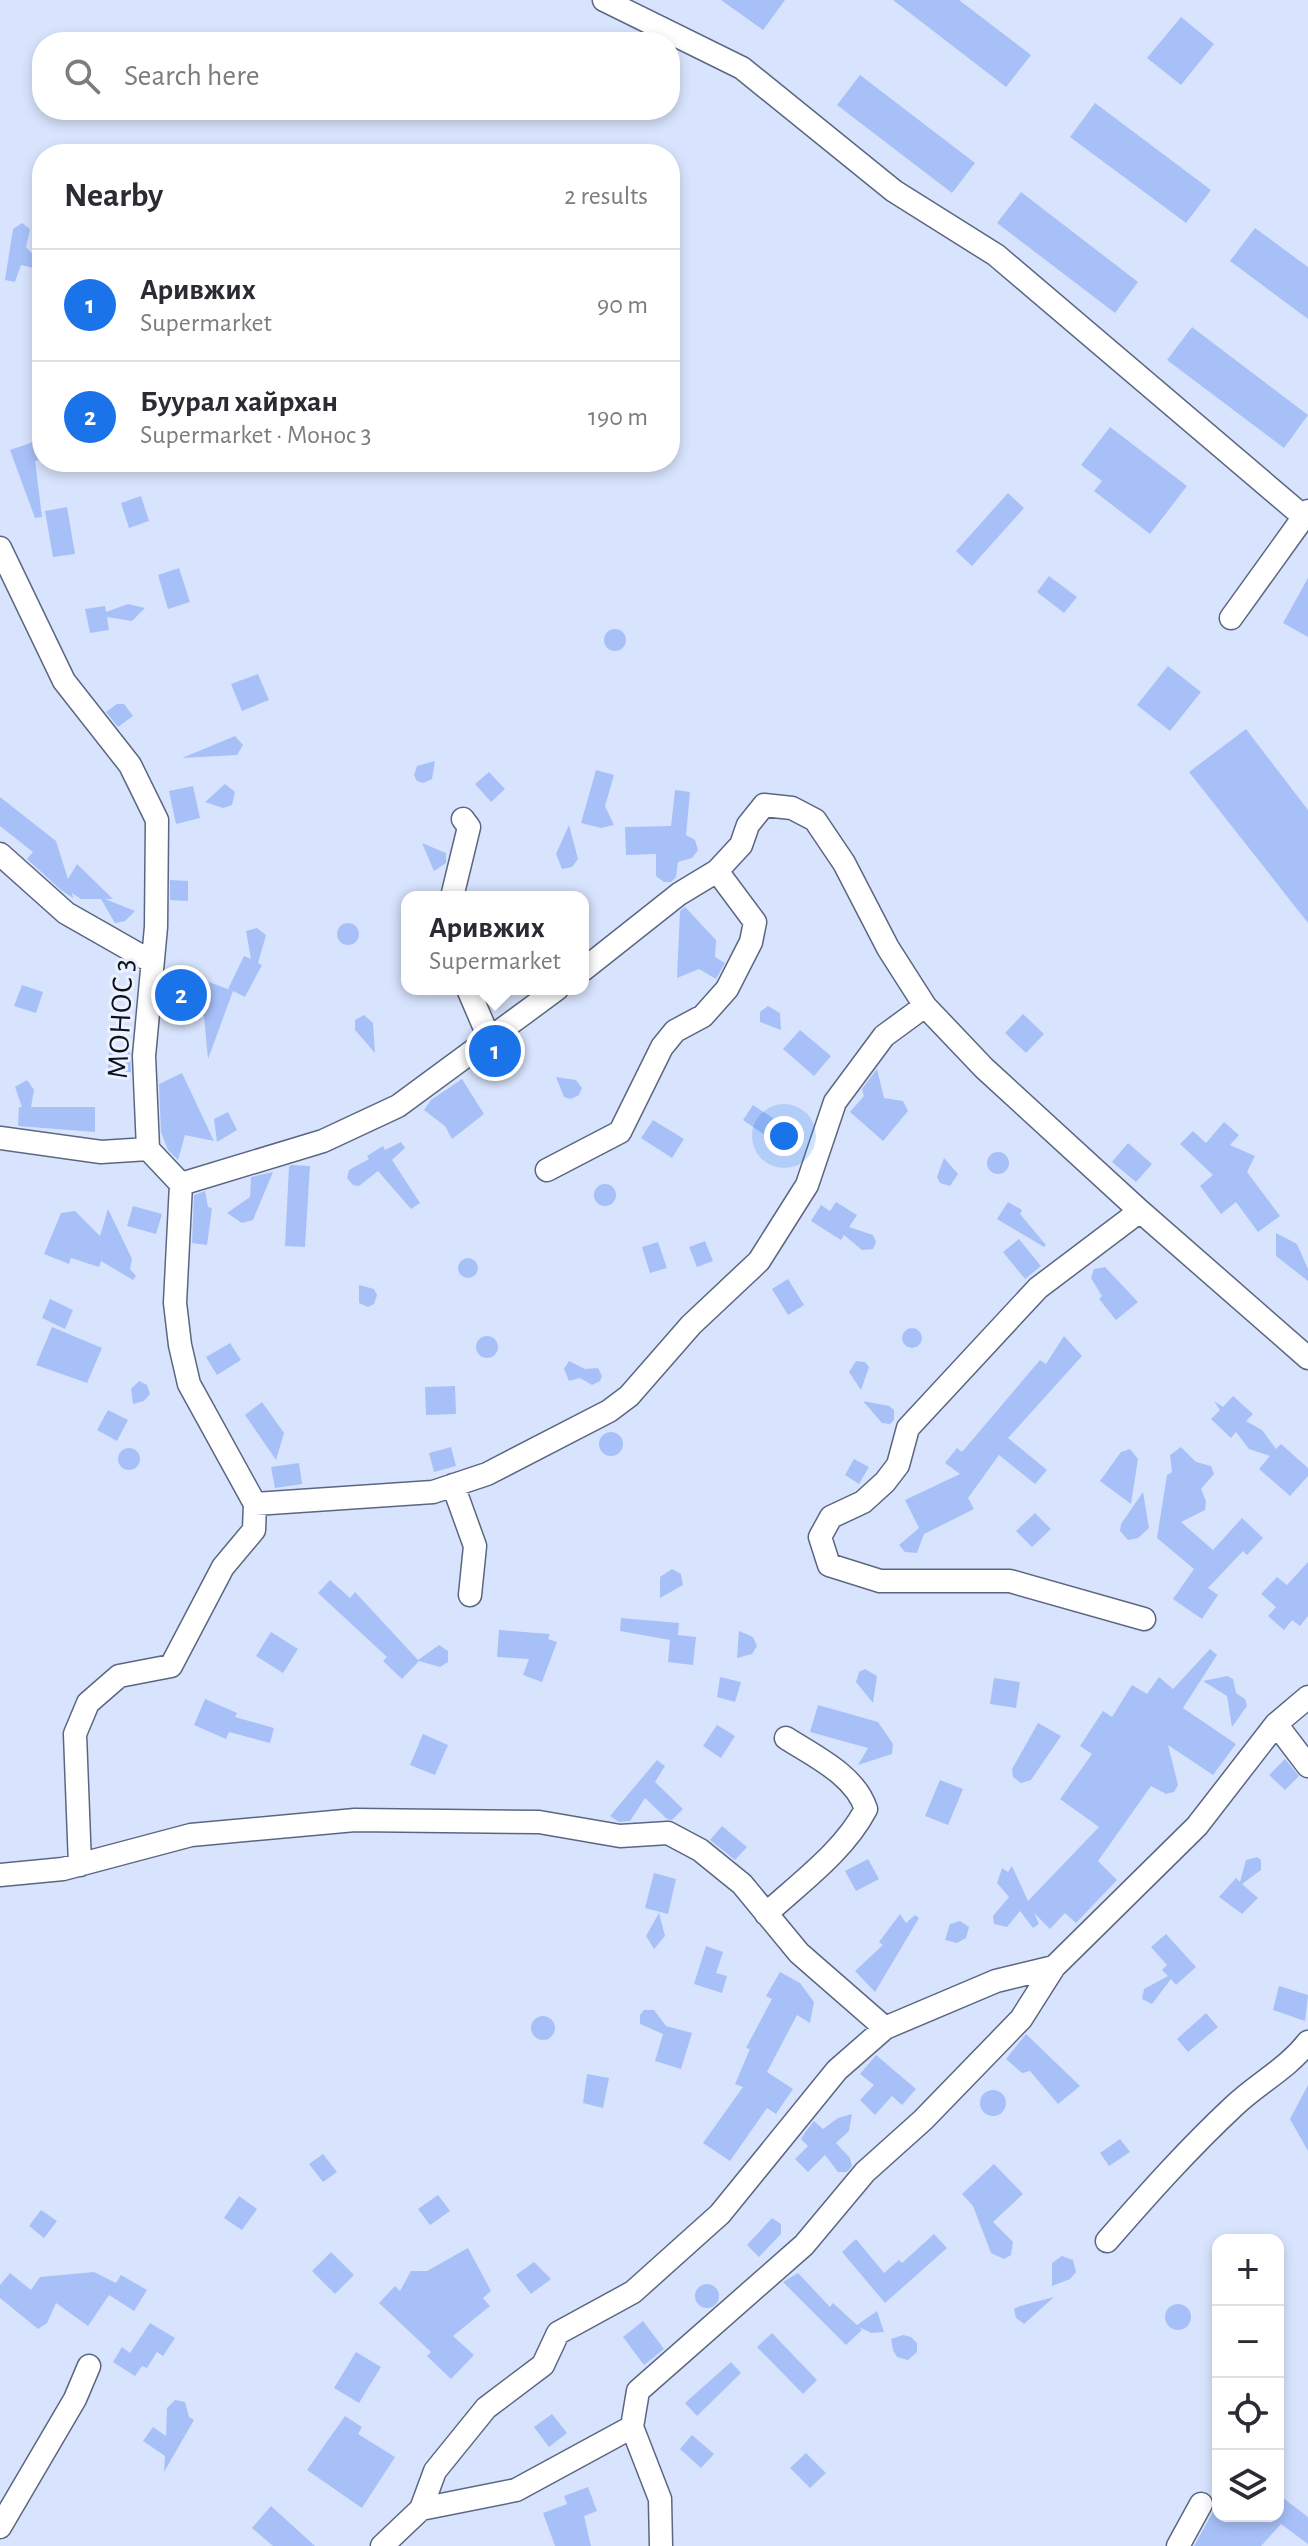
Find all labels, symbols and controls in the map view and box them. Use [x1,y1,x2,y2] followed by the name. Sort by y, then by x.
[32,32,680,120] search box
[60,54,104,98] icon: search
[124,61,260,91] text: Search here
[64,179,163,213] text: Nearby
[564,183,648,209] text: 2 results
[140,275,256,305] text: Аривжих
[85,292,95,318] text: 1
[597,292,648,318] text: 90 m
[140,310,272,336] text: Supermarket
[140,387,338,417] text: Буурал хайрхан
[84,404,96,430] text: 2
[588,404,648,430] text: 190 m
[140,422,371,448] text: Supermarket · Монос 3
[401,891,589,995] popup
[429,913,545,943] text: Аривжих
[429,948,561,974] text: Supermarket
[103,958,139,1080] street label: МОНОС 3
[155,965,207,1025] pin: 2
[469,1021,521,1081] pin: 1
[764,1116,804,1156] your location
[1212,2234,1284,2522] map controls
[1212,2234,1284,2306] button: +
[1212,2306,1284,2378] button: −
[1212,2378,1284,2450] button: locate
[1212,2450,1284,2522] button: layers

